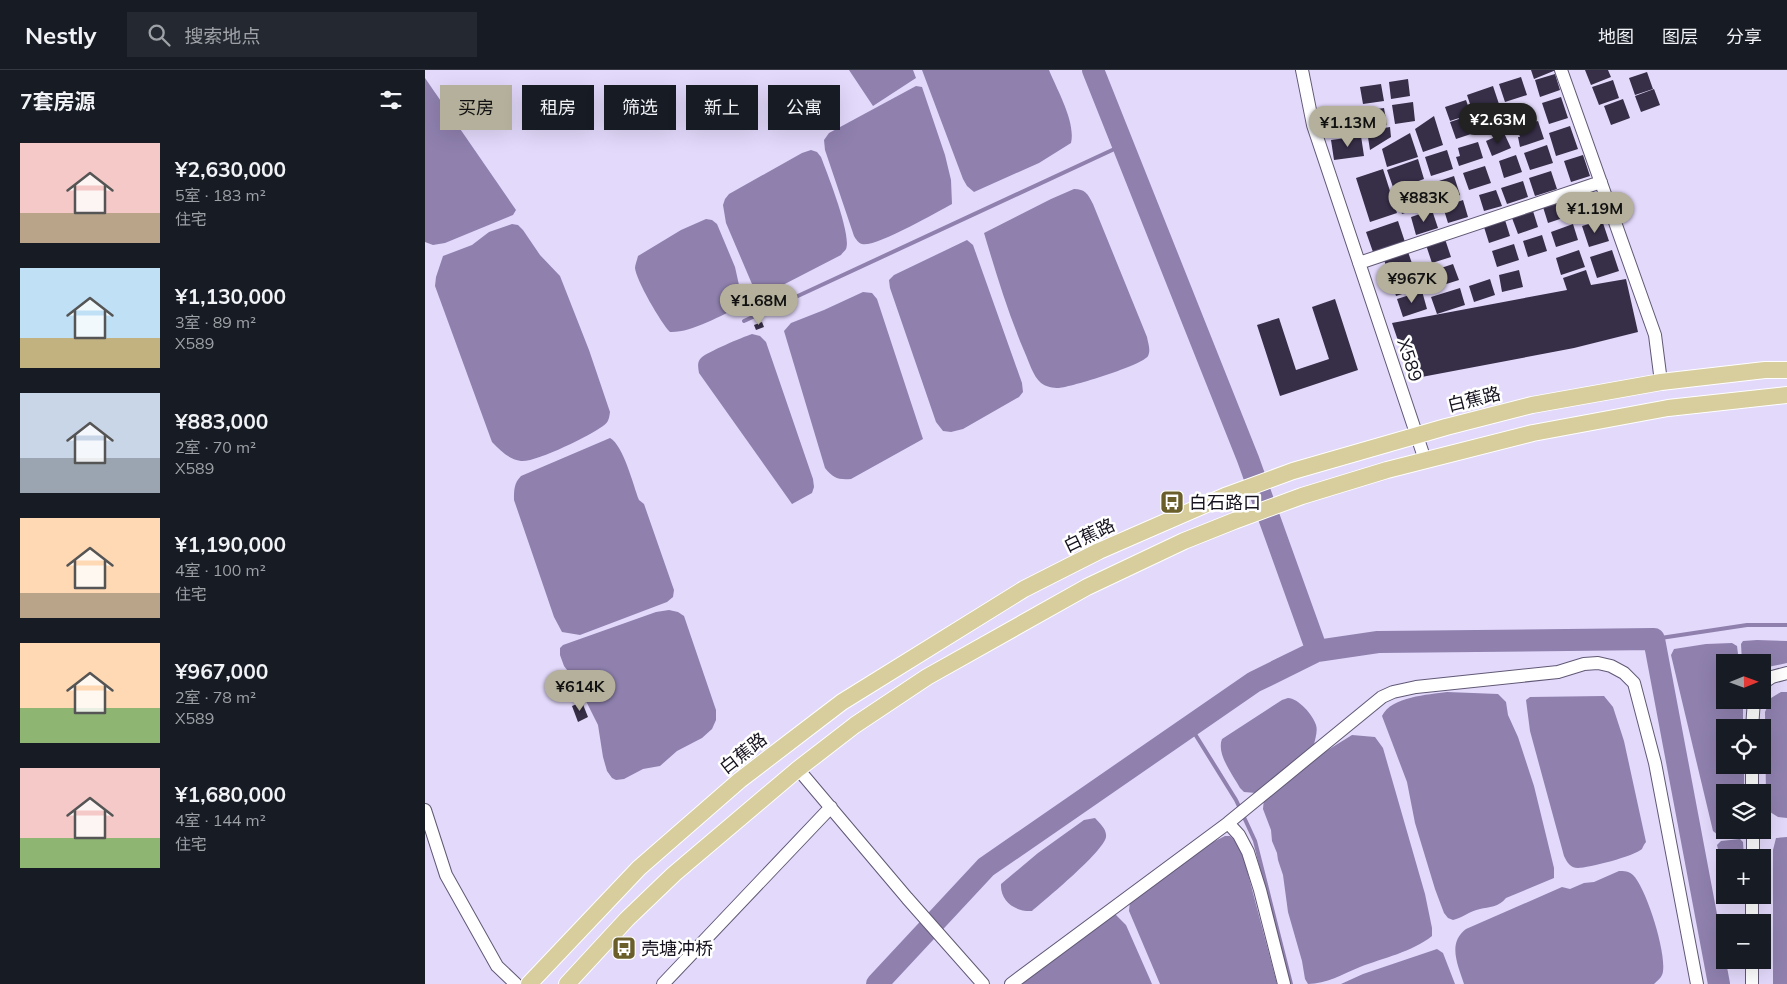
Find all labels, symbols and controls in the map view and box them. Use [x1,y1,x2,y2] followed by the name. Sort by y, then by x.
[127,12,477,57] search box
[25,20,97,50] text: Nestly
[145,21,173,49] icon: search
[185,24,261,48] text: 搜索地点
[1598,25,1634,48] text: 地图
[1662,25,1698,48] text: 图层
[1726,25,1762,48] text: 分享
[440,85,512,130] chip: 买房
[522,85,594,130] chip: 租房
[604,85,676,130] chip: 筛选
[686,85,758,130] chip: 新上
[768,85,840,130] chip: 公寓
[377,86,405,114] icon: filters
[20,88,96,114] text: 7套房源
[1457,102,1539,145] pin: ¥2.63M
[1307,106,1389,148] pin: ¥1.13M
[1470,109,1526,129] text: ¥2.63M
[1320,112,1376,132] text: ¥1.13M
[175,156,286,182] text: ¥2,630,000
[60,163,120,223] icon: home
[1389,180,1459,223] pin: ¥883K
[175,185,266,205] text: 5室 · 183 m²
[1399,187,1449,207] text: ¥883K
[1554,191,1636,234] pin: ¥1.19M
[1567,198,1623,218] text: ¥1.19M
[175,209,207,229] text: 住宅
[1377,262,1447,304] pin: ¥967K
[1387,268,1437,288] text: ¥967K
[175,283,286,309] text: ¥1,130,000
[718,284,800,326] pin: ¥1.68M
[60,288,120,348] icon: home
[731,290,787,310] text: ¥1.68M
[175,312,256,332] text: 3室 · 89 m²
[175,333,214,353] text: X589
[1392,335,1428,385] street label: X589
[1445,381,1503,417] street label: 白蕉路
[175,408,268,434] text: ¥883,000
[60,413,120,473] icon: home
[175,437,256,457] text: 2室 · 70 m²
[175,458,214,478] text: X589
[1159,489,1185,515] bus stop icon: 白石路口
[1189,491,1261,514] place label: 白石路口
[1060,513,1118,557] street label: 白蕉路
[175,531,286,557] text: ¥1,190,000
[60,538,120,598] icon: home
[175,560,266,580] text: 4室 · 100 m²
[175,584,207,604] text: 住宅
[1716,654,1771,709] north arrow
[1716,654,1771,969] map controls
[175,658,268,684] text: ¥967,000
[60,663,120,723] icon: home
[545,670,615,712] pin: ¥614K
[555,676,605,696] text: ¥614K
[175,687,256,707] text: 2室 · 78 m²
[175,708,214,728] text: X589
[1716,719,1771,774] button: locate
[715,727,771,779] street label: 白蕉路
[175,781,286,807] text: ¥1,680,000
[1716,784,1771,839] button: layers
[60,788,120,848] icon: home
[175,810,266,830] text: 4室 · 144 m²
[175,834,207,854] text: 住宅
[1716,849,1771,904] button: +
[1716,914,1771,969] button: −
[611,935,637,961] bus stop icon: 壳塘冲桥
[641,937,713,960] place label: 壳塘冲桥

